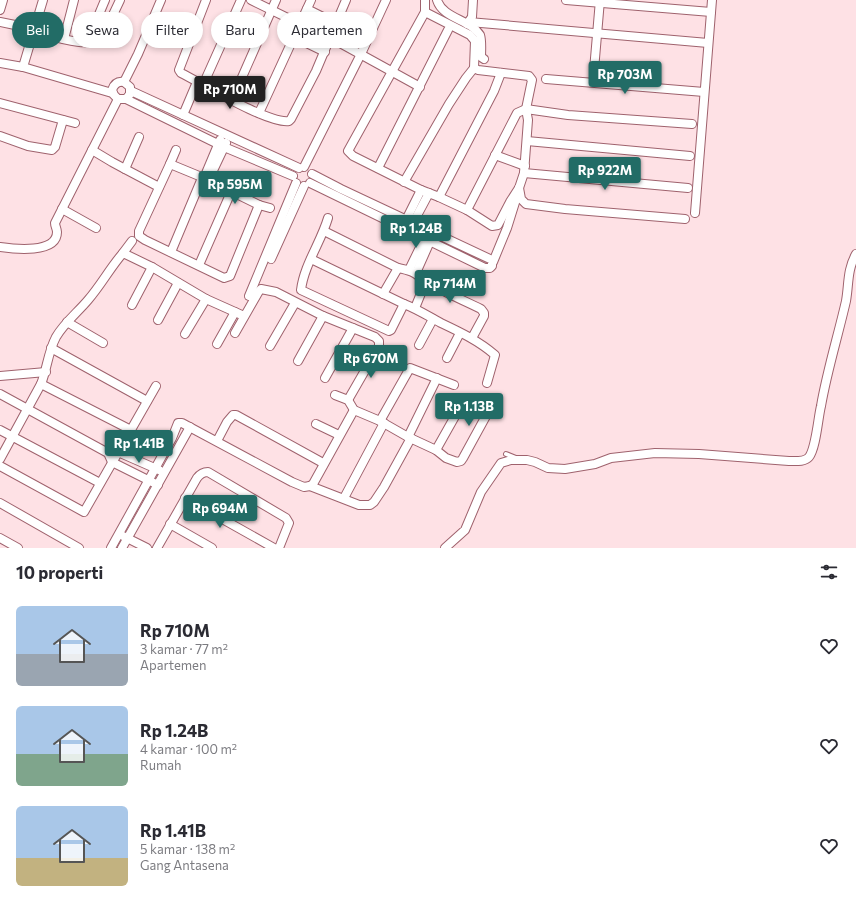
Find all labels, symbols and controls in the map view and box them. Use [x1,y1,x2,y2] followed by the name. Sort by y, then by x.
[12,12,64,48] chip: Beli
[72,12,133,48] chip: Sewa
[141,12,203,48] chip: Filter
[211,12,269,48] chip: Baru
[277,12,377,48] chip: Apartemen
[588,61,662,95] pin: Rp 703M
[598,66,652,82] text: Rp 703M
[193,76,267,110] pin: Rp 710M
[203,81,257,97] text: Rp 710M
[568,157,642,191] pin: Rp 922M
[578,162,632,178] text: Rp 922M
[198,171,272,205] pin: Rp 595M
[208,176,262,192] text: Rp 595M
[375,215,457,249] pin: Rp 1.24B
[390,220,442,236] text: Rp 1.24B
[413,270,487,304] pin: Rp 714M
[424,275,476,291] text: Rp 714M
[334,345,408,379] pin: Rp 670M
[343,350,399,366] text: Rp 670M
[428,393,510,427] pin: Rp 1.13B
[444,398,494,414] text: Rp 1.13B
[98,430,180,464] pin: Rp 1.41B
[114,435,164,451] text: Rp 1.41B
[183,495,257,529] pin: Rp 694M
[192,500,248,516] text: Rp 694M
[818,561,840,583] icon: filters
[16,562,103,583] text: 10 properti
[140,620,210,641] text: Rp 710M
[48,622,96,670] icon: home
[818,635,840,657] icon: heart
[140,641,228,657] text: 3 kamar · 77 m²
[140,657,206,673] text: Apartemen
[140,720,208,741] text: Rp 1.24B
[48,722,96,770] icon: home
[818,735,840,757] icon: heart
[140,741,237,757] text: 4 kamar · 100 m²
[140,757,182,773] text: Rumah
[140,820,206,841] text: Rp 1.41B
[48,822,96,870] icon: home
[818,835,840,857] icon: heart
[140,841,235,857] text: 5 kamar · 138 m²
[140,857,229,873] text: Gang Antasena

